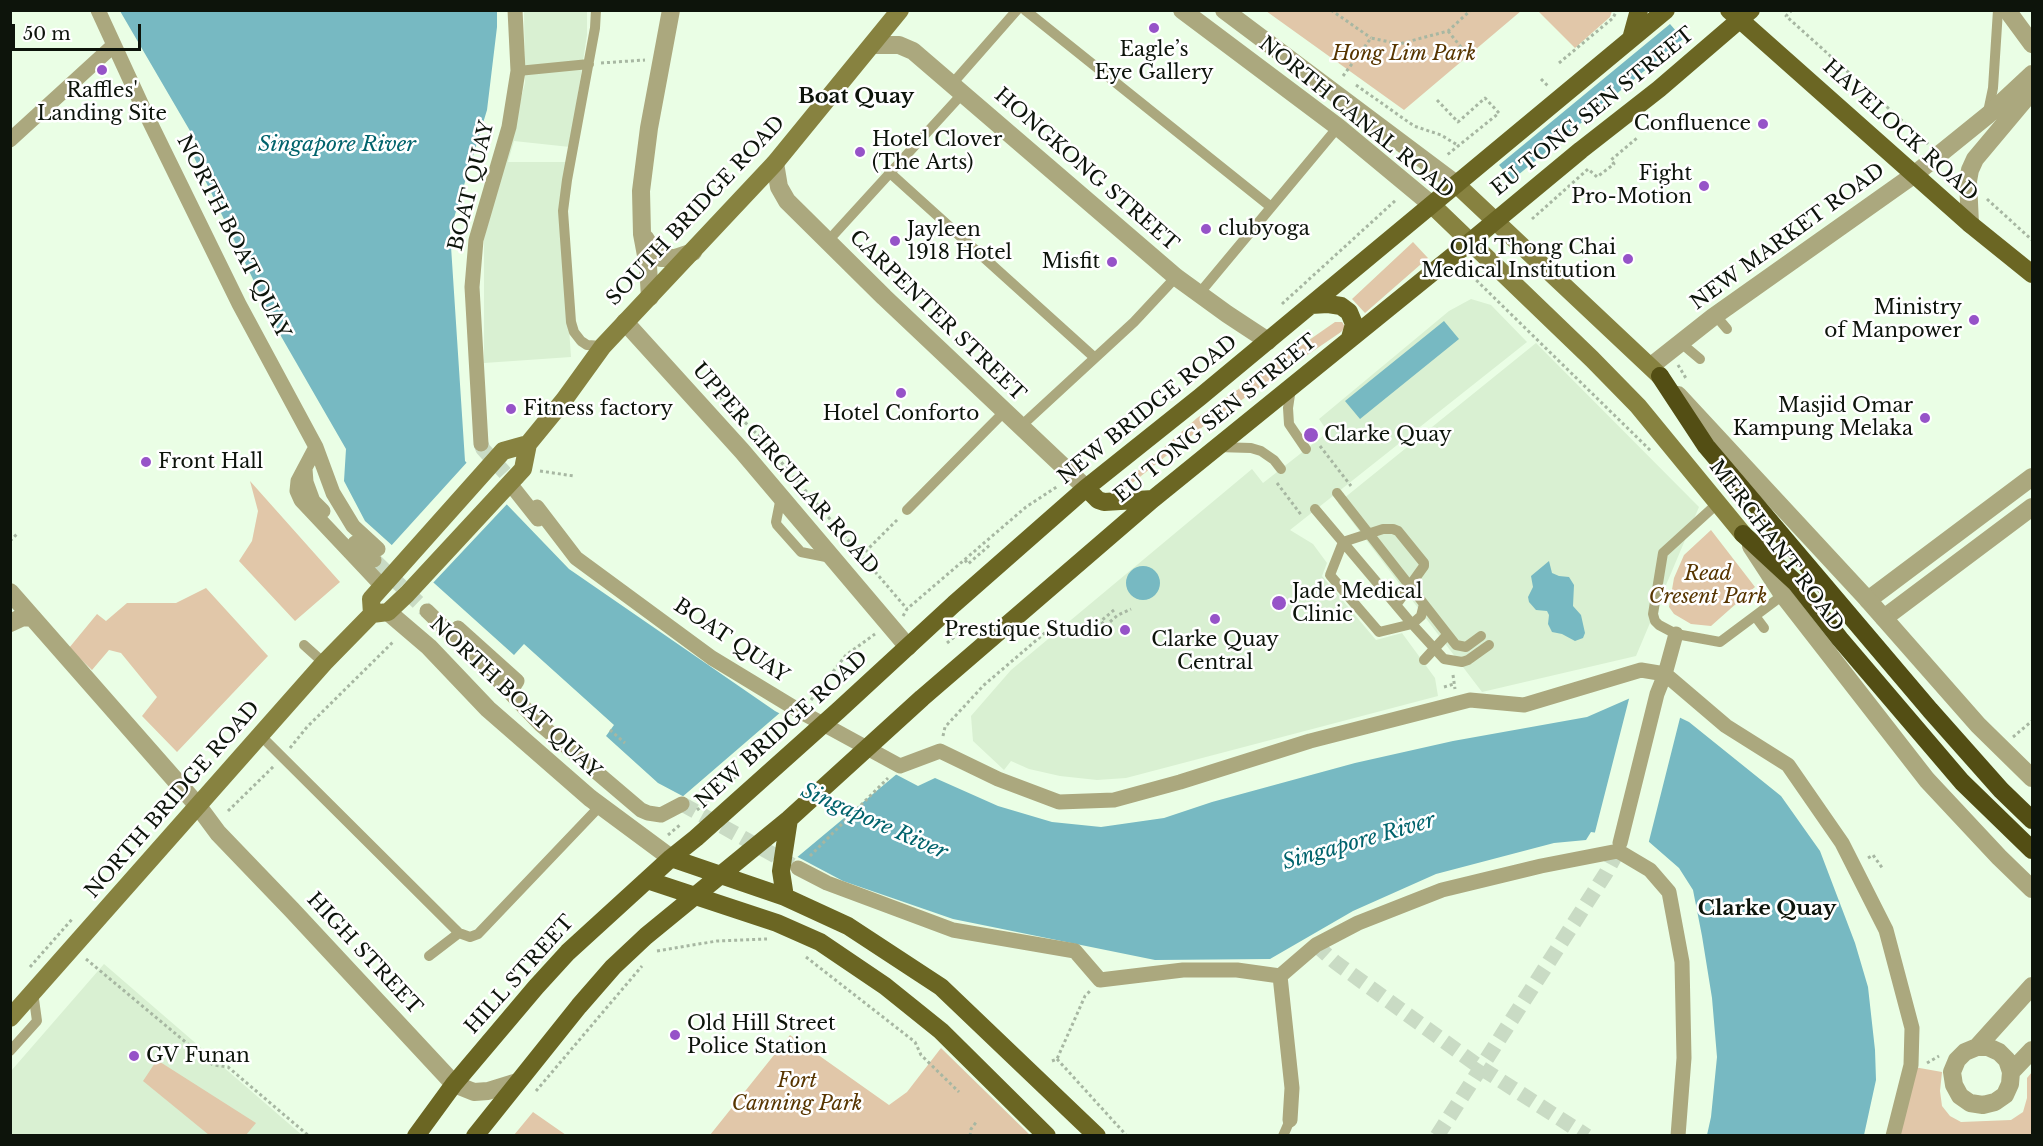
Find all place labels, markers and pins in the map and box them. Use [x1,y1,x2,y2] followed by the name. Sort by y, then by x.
[1147,21,1161,35] marker: Eagle’s Eye Gallery
[1095,38,1213,85] place label: Eagle’s Eye Gallery
[95,63,109,77] marker: Raffles' Landing Site
[37,79,167,126] place label: Raffles' Landing Site
[1634,112,1751,136] place label: Confluence
[1756,117,1770,131] marker: Confluence
[872,128,1002,175] place label: Hotel Clover (The Arts)
[853,145,867,159] marker: Hotel Clover (The Arts)
[1571,162,1692,209] place label: Fight Pro-Motion
[1697,179,1711,193] marker: Fight Pro-Motion
[1218,217,1310,241] place label: clubyoga
[907,218,1012,265] place label: Jayleen 1918 Hotel
[1199,222,1213,236] marker: clubyoga
[888,234,902,248] marker: Jayleen 1918 Hotel
[1421,236,1616,283] place label: Old Thong Chai Medical Institution
[1042,250,1100,274] place label: Misfit
[1621,252,1635,266] marker: Old Thong Chai Medical Institution
[1105,255,1119,269] marker: Misfit
[1824,296,1962,343] place label: Ministry of Manpower
[1967,313,1981,327] marker: Ministry of Manpower
[894,386,908,400] marker: Hotel Conforto
[1733,394,1913,441] place label: Masjid Omar Kampung Melaka
[523,397,673,421] place label: Fitness factory
[504,402,518,416] marker: Fitness factory
[823,402,979,426] place label: Hotel Conforto
[1918,411,1932,425] marker: Masjid Omar Kampung Melaka
[1324,423,1452,447] place label: Clarke Quay
[1302,426,1320,444] marker: Clarke Quay
[158,450,263,474] place label: Front Hall
[139,455,153,469] marker: Front Hall
[1292,580,1422,627] place label: Jade Medical Clinic
[1270,594,1288,612] marker: Jade Medical Clinic
[1208,612,1222,626] marker: Clarke Quay Central
[944,618,1113,642] place label: Prestique Studio
[1118,623,1132,637] marker: Prestique Studio
[1151,628,1279,675] place label: Clarke Quay Central
[687,1012,836,1059] place label: Old Hill Street Police Station
[668,1028,682,1042] marker: Old Hill Street Police Station
[146,1044,250,1068] place label: GV Funan
[127,1049,141,1063] marker: GV Funan

